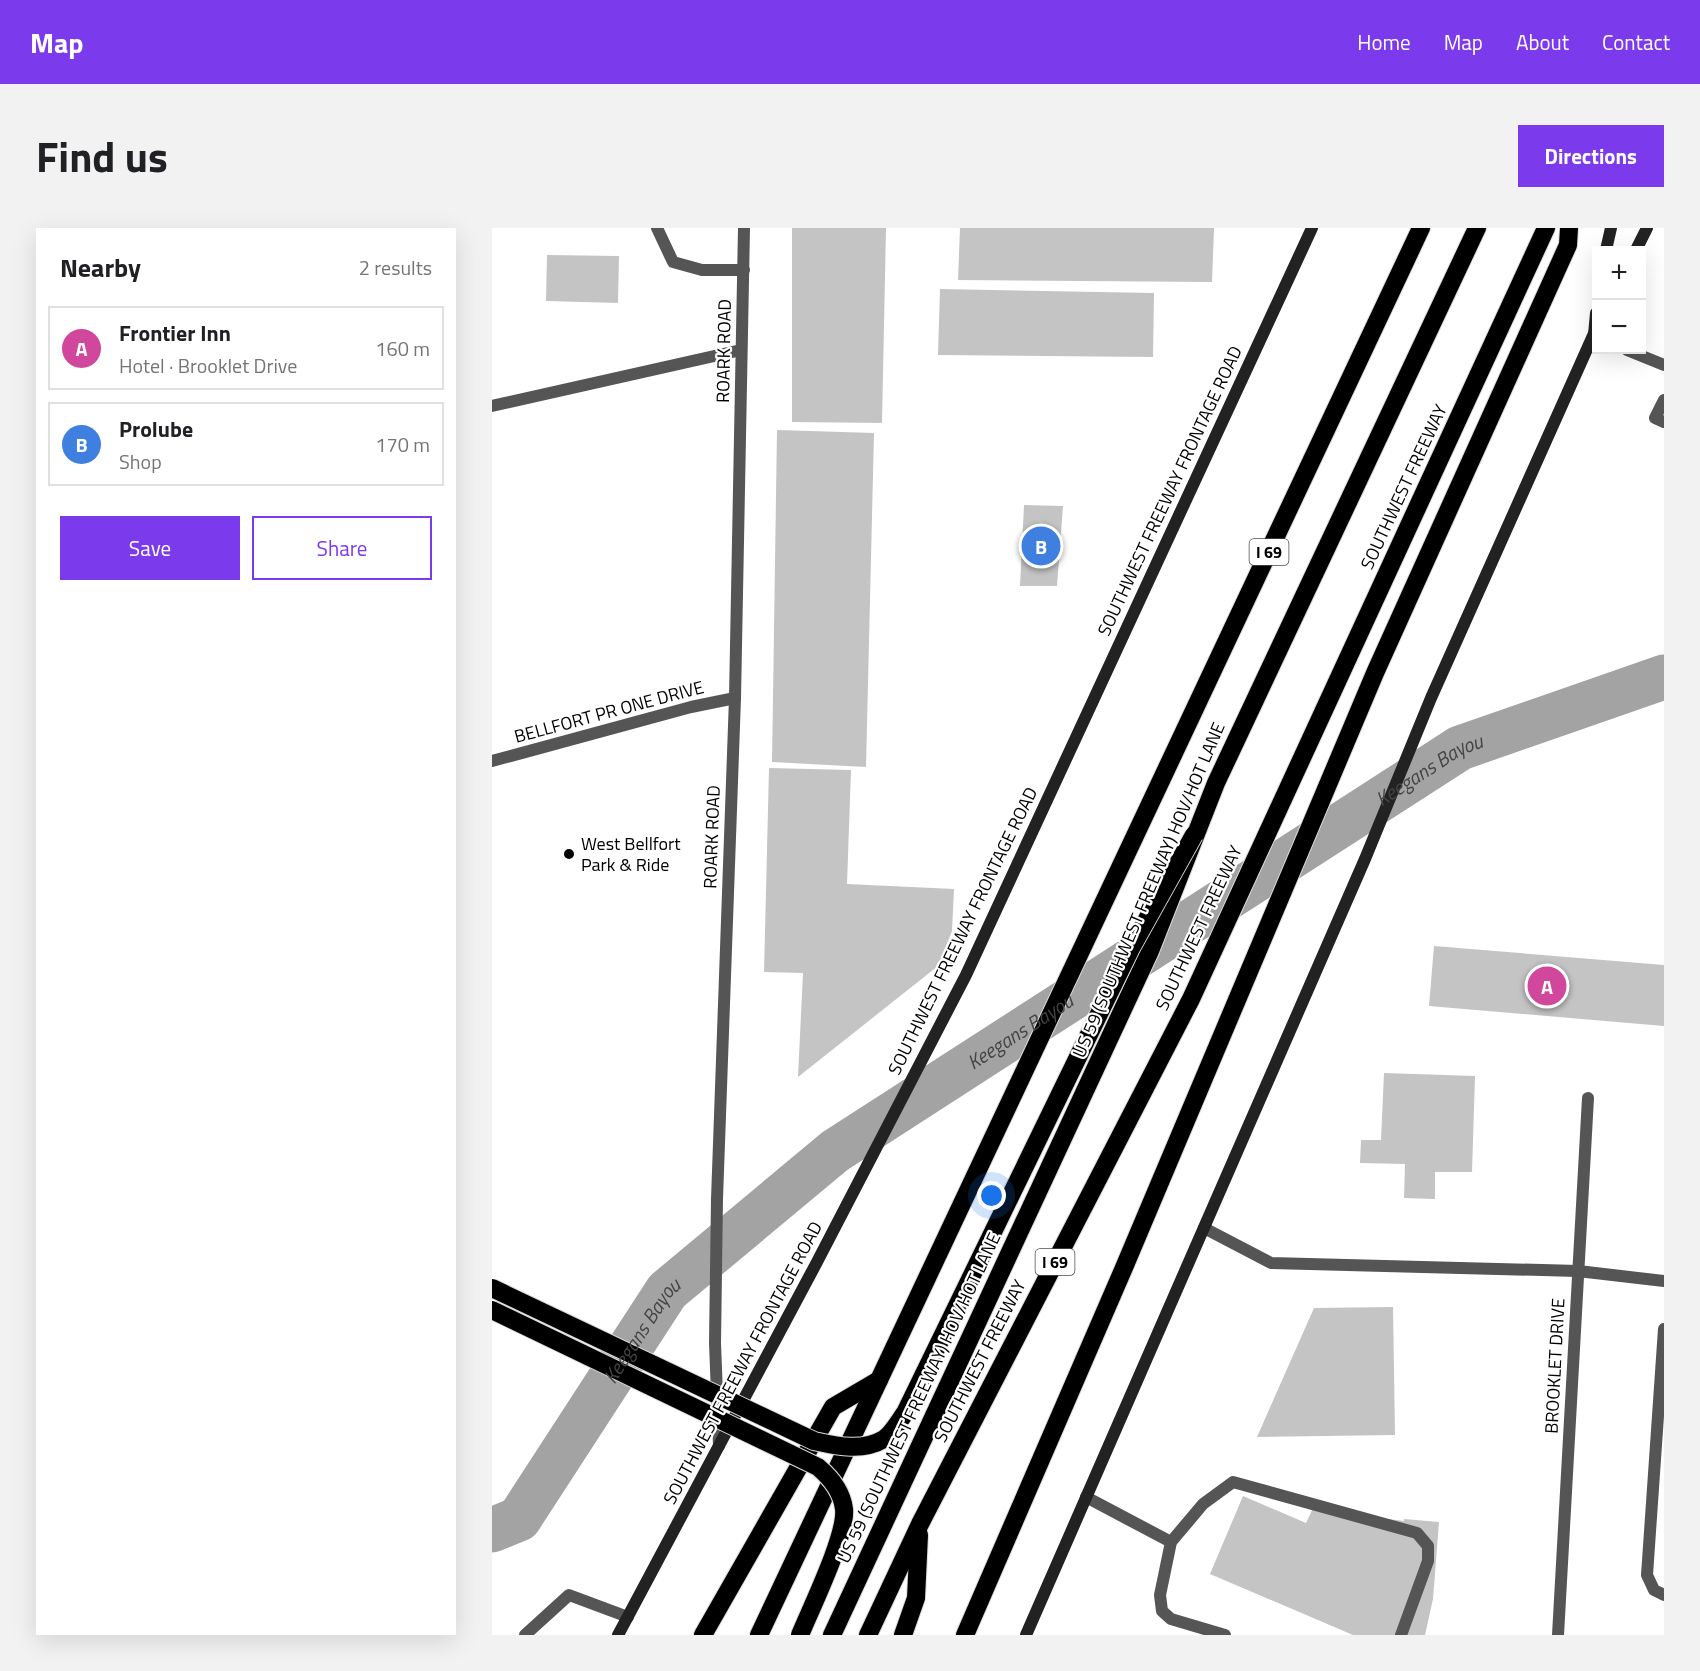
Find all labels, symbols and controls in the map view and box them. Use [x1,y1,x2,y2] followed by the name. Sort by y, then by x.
[30,21,84,64] text: Map
[1357,26,1411,58] text: Home
[1444,26,1483,58] text: Map
[1516,26,1569,58] text: About
[1602,26,1670,58] text: Contact
[36,124,168,188] text: Find us
[1518,125,1664,187] button: Directions
[1592,246,1646,354] map controls
[1592,246,1646,300] button: +
[60,248,141,287] text: Nearby
[359,252,432,283] text: 2 results
[709,299,738,403] street label: ROARK ROAD
[1592,300,1646,354] button: −
[119,316,231,350] text: Frontier Inn
[75,333,88,364] text: A
[375,333,430,364] text: 160 m
[1090,341,1249,640] street label: SOUTHWEST FREEWAY FRONTAGE ROAD
[119,350,297,381] text: Hotel · Brooklet Drive
[1353,399,1454,574] street label: SOUTHWEST FREEWAY
[119,412,193,446] text: Prolube
[75,429,88,460] text: B
[375,429,430,460] text: 170 m
[119,446,162,477] text: Shop
[60,516,240,580] button: Save
[252,516,432,580] button: Share
[1022,524,1060,568] pin: B
[1250,539,1288,565] road number: I 69
[511,673,707,750] street label: BELLFORT PR ONE DRIVE
[1068,719,1230,1061] street label: US 59 (SOUTHWEST FREEWAY) HOV/HOT LANE
[1369,725,1488,814] water label: Keegans Bayou
[881,782,1044,1079] street label: SOUTHWEST FREEWAY FRONTAGE ROAD
[696,785,727,889] street label: ROARK ROAD
[581,830,681,878] place label: West Bellfort Park & Ride
[1151,842,1247,1014] street label: SOUTHWEST FREEWAY
[562,847,576,861] marker: West Bellfort Park & Ride
[1528,964,1566,1008] pin: A
[961,985,1080,1077] water label: Keegans Bayou
[977,1181,1006,1210] your location
[656,1216,829,1509] street label: SOUTHWEST FREEWAY FRONTAGE ROAD
[830,1228,1007,1567] street label: US 59 (SOUTHWEST FREEWAY) HOV/HOT LANE
[1036,1249,1074,1275] road number: I 69
[595,1269,688,1389] water label: Keegans Bayou
[927,1274,1032,1447] street label: SOUTHWEST FREEWAY
[1537,1297,1572,1434] street label: BROOKLET DRIVE

